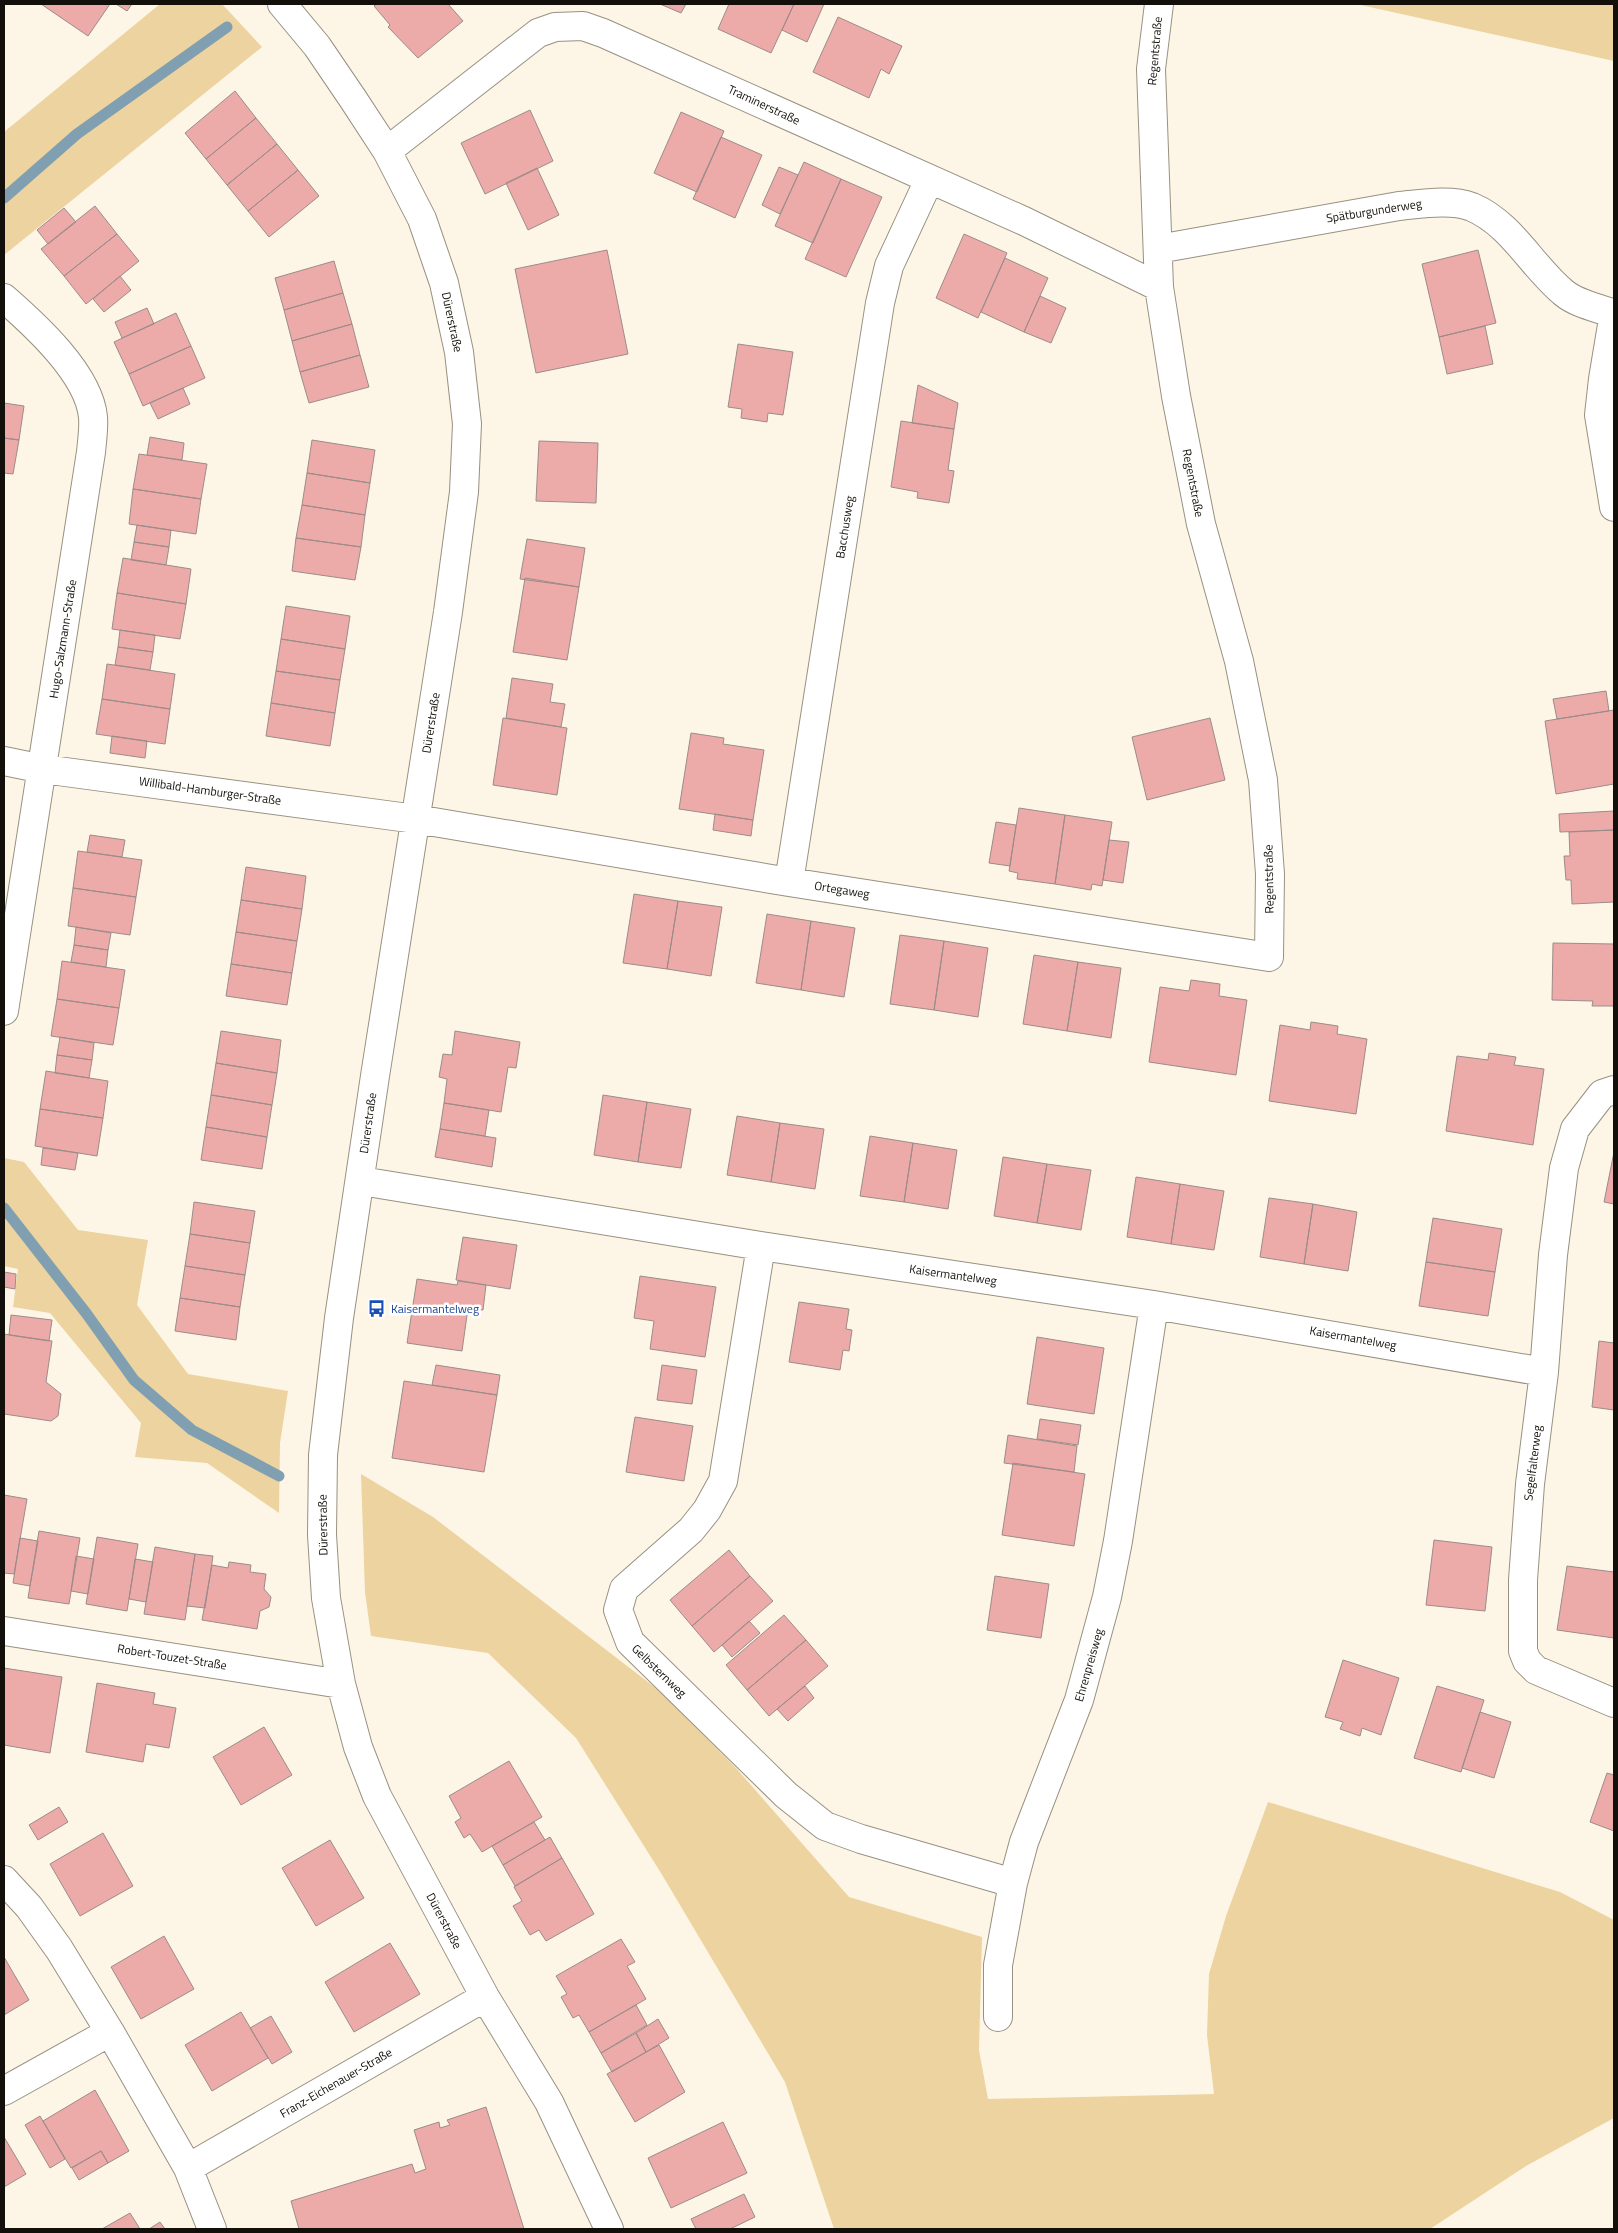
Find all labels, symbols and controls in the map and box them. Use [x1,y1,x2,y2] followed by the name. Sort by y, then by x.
[1142,16,1167,86] street label: Regentstraße
[725,80,803,130] street label: Traminerstraße
[1325,194,1423,227] street label: Spätburgunderweg
[437,290,468,354] street label: Dürerstraße
[1178,447,1209,519] street label: Regentstraße
[830,494,859,560] street label: Bacchusweg
[44,578,81,700] street label: Hugo-Salzmann-Straße
[416,691,445,755] street label: Dürerstraße
[138,771,282,810] street label: Willibald-Hamburger-Straße
[1258,844,1279,914] street label: Regentstraße
[813,876,871,903] street label: Ortegaweg
[354,1091,381,1155] street label: Dürerstraße
[908,1259,998,1290] street label: Kaisermantelweg
[367,1299,387,1319] bus stop icon: Kaisermantelweg
[391,1299,479,1318] place label: Kaisermantelweg
[1308,1321,1398,1355] street label: Kaisermantelweg
[1518,1424,1547,1502] street label: Segelfalterweg
[312,1494,333,1556] street label: Dürerstraße
[1069,1626,1108,1704] street label: Ehrenpreisweg
[116,1638,228,1675] street label: Robert-Touzet-Straße
[627,1639,691,1702] street label: Gelbsternweg
[422,1889,467,1952] street label: Dürerstraße
[276,2043,396,2123] street label: Franz-Eichenauer-Straße

